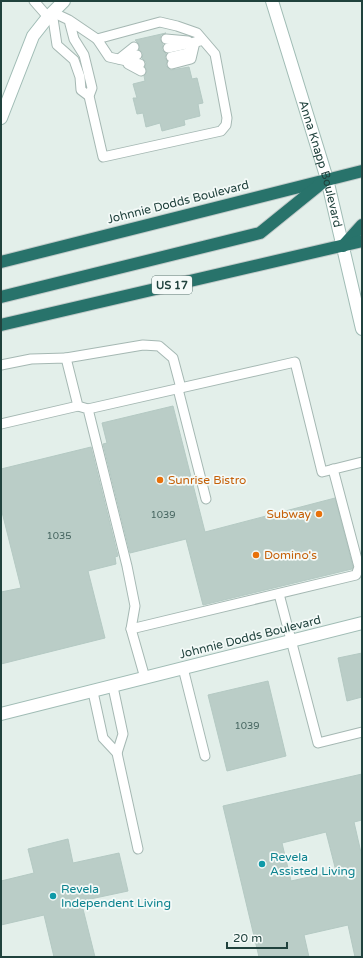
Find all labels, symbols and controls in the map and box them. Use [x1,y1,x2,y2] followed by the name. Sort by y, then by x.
[296,99,345,229] street label: Anna Knapp Boulevard
[106,178,250,226] street label: Johnnie Dodds Boulevard
[152,276,192,294] road number: US 17
[168,473,246,487] place label: Sunrise Bistro
[155,475,165,485] marker: Sunrise Bistro
[266,507,312,521] place label: Subway
[150,509,176,521] house number: 1039
[314,509,324,519] marker: Subway
[46,530,72,542] house number: 1035
[264,548,317,562] place label: Domino's
[251,550,261,560] marker: Domino's
[178,613,322,661] street label: Johnnie Dodds Boulevard
[234,720,260,732] house number: 1039
[270,850,355,878] place label: Revela Assisted Living
[257,859,267,869] marker: Revela Assisted Living
[61,882,171,910] place label: Revela Independent Living
[48,891,58,901] marker: Revela Independent Living
[227,924,287,950] scale bar
[233,931,262,945] text: 20 m

